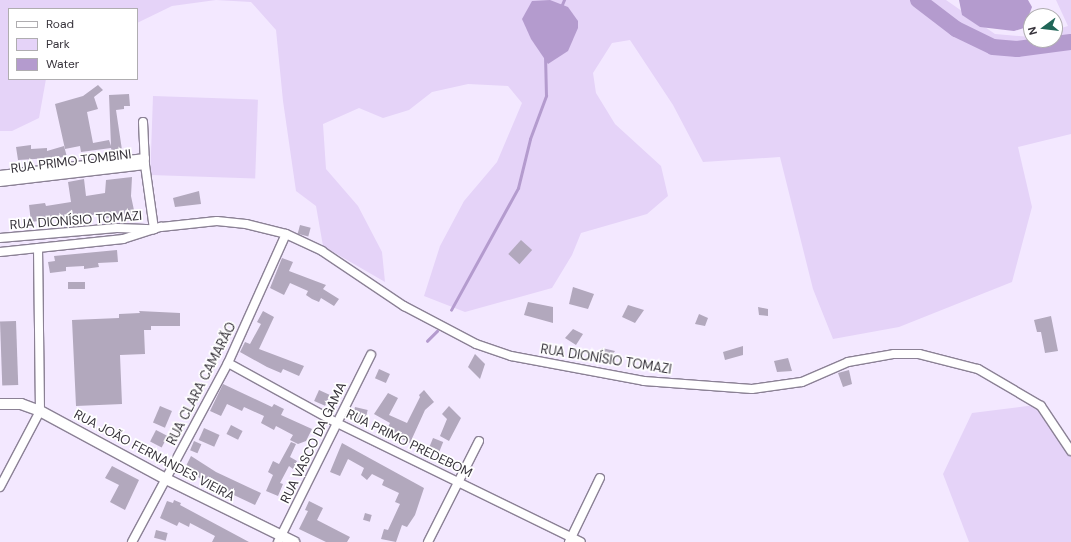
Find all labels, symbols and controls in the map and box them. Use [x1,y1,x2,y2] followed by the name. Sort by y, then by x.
[8,8,138,80] legend
[1023,8,1063,48] north arrow
[46,16,74,32] text: Road
[1025,25,1040,37] text: N
[46,36,70,52] text: Park
[46,56,79,72] text: Water
[10,147,132,177] street label: RUA PRIMO TOMBINI
[9,209,143,233] street label: RUA DIONÍSIO TOMAZI
[164,320,240,448] street label: RUA CLARA CAMARÃO
[539,342,673,378] street label: RUA DIONÍSIO TOMAZI
[278,380,350,506] street label: RUA VASCO DA GAMA
[71,407,237,505] street label: RUA JOÃO FERNANDES VIEIRA
[343,407,475,481] street label: RUA PRIMO PREDEBOM

